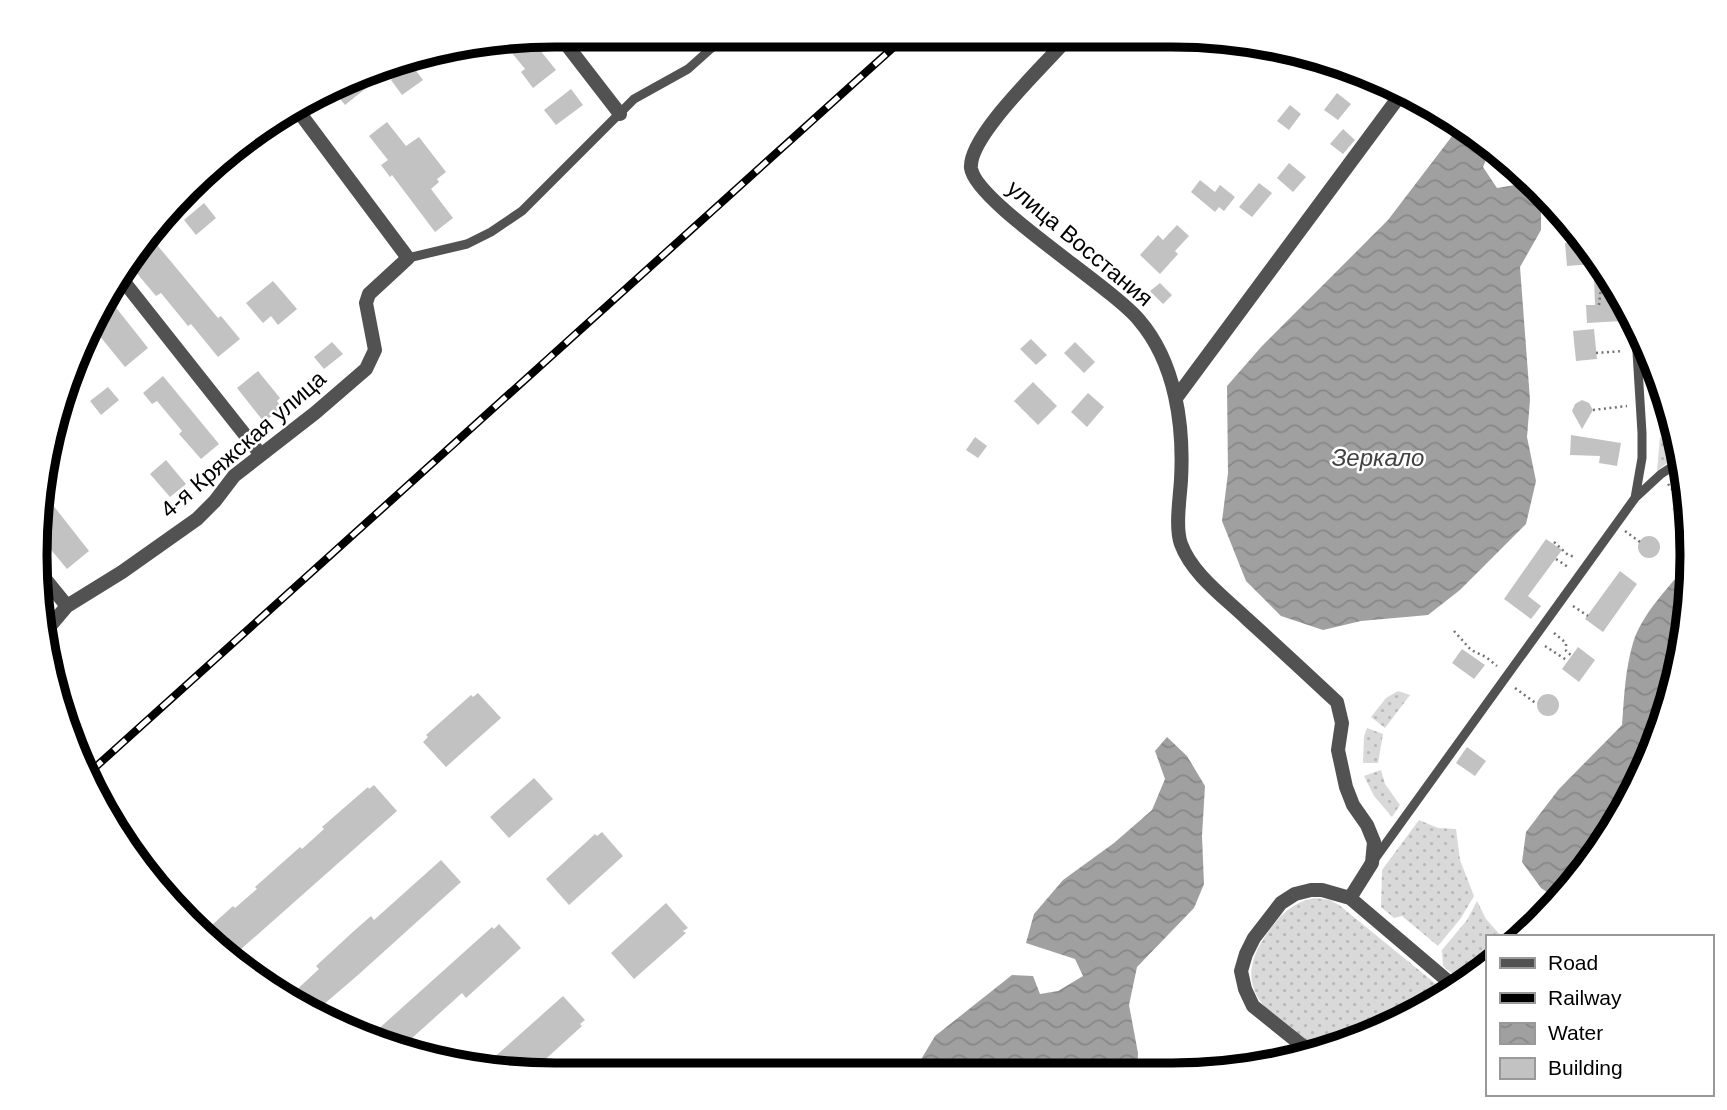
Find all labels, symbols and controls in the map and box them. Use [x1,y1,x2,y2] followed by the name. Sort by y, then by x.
[1002,175,1158,311] street label: улица Восстания
[155,365,331,523] street label: 4-я Кряжская улица
[1332,444,1424,471] water label: Зеркало
[1486,935,1713,1096] legend
[1548,951,1598,974] text: Road
[1548,986,1622,1009] text: Railway
[1548,1021,1603,1044] text: Water
[1548,1056,1623,1079] text: Building

